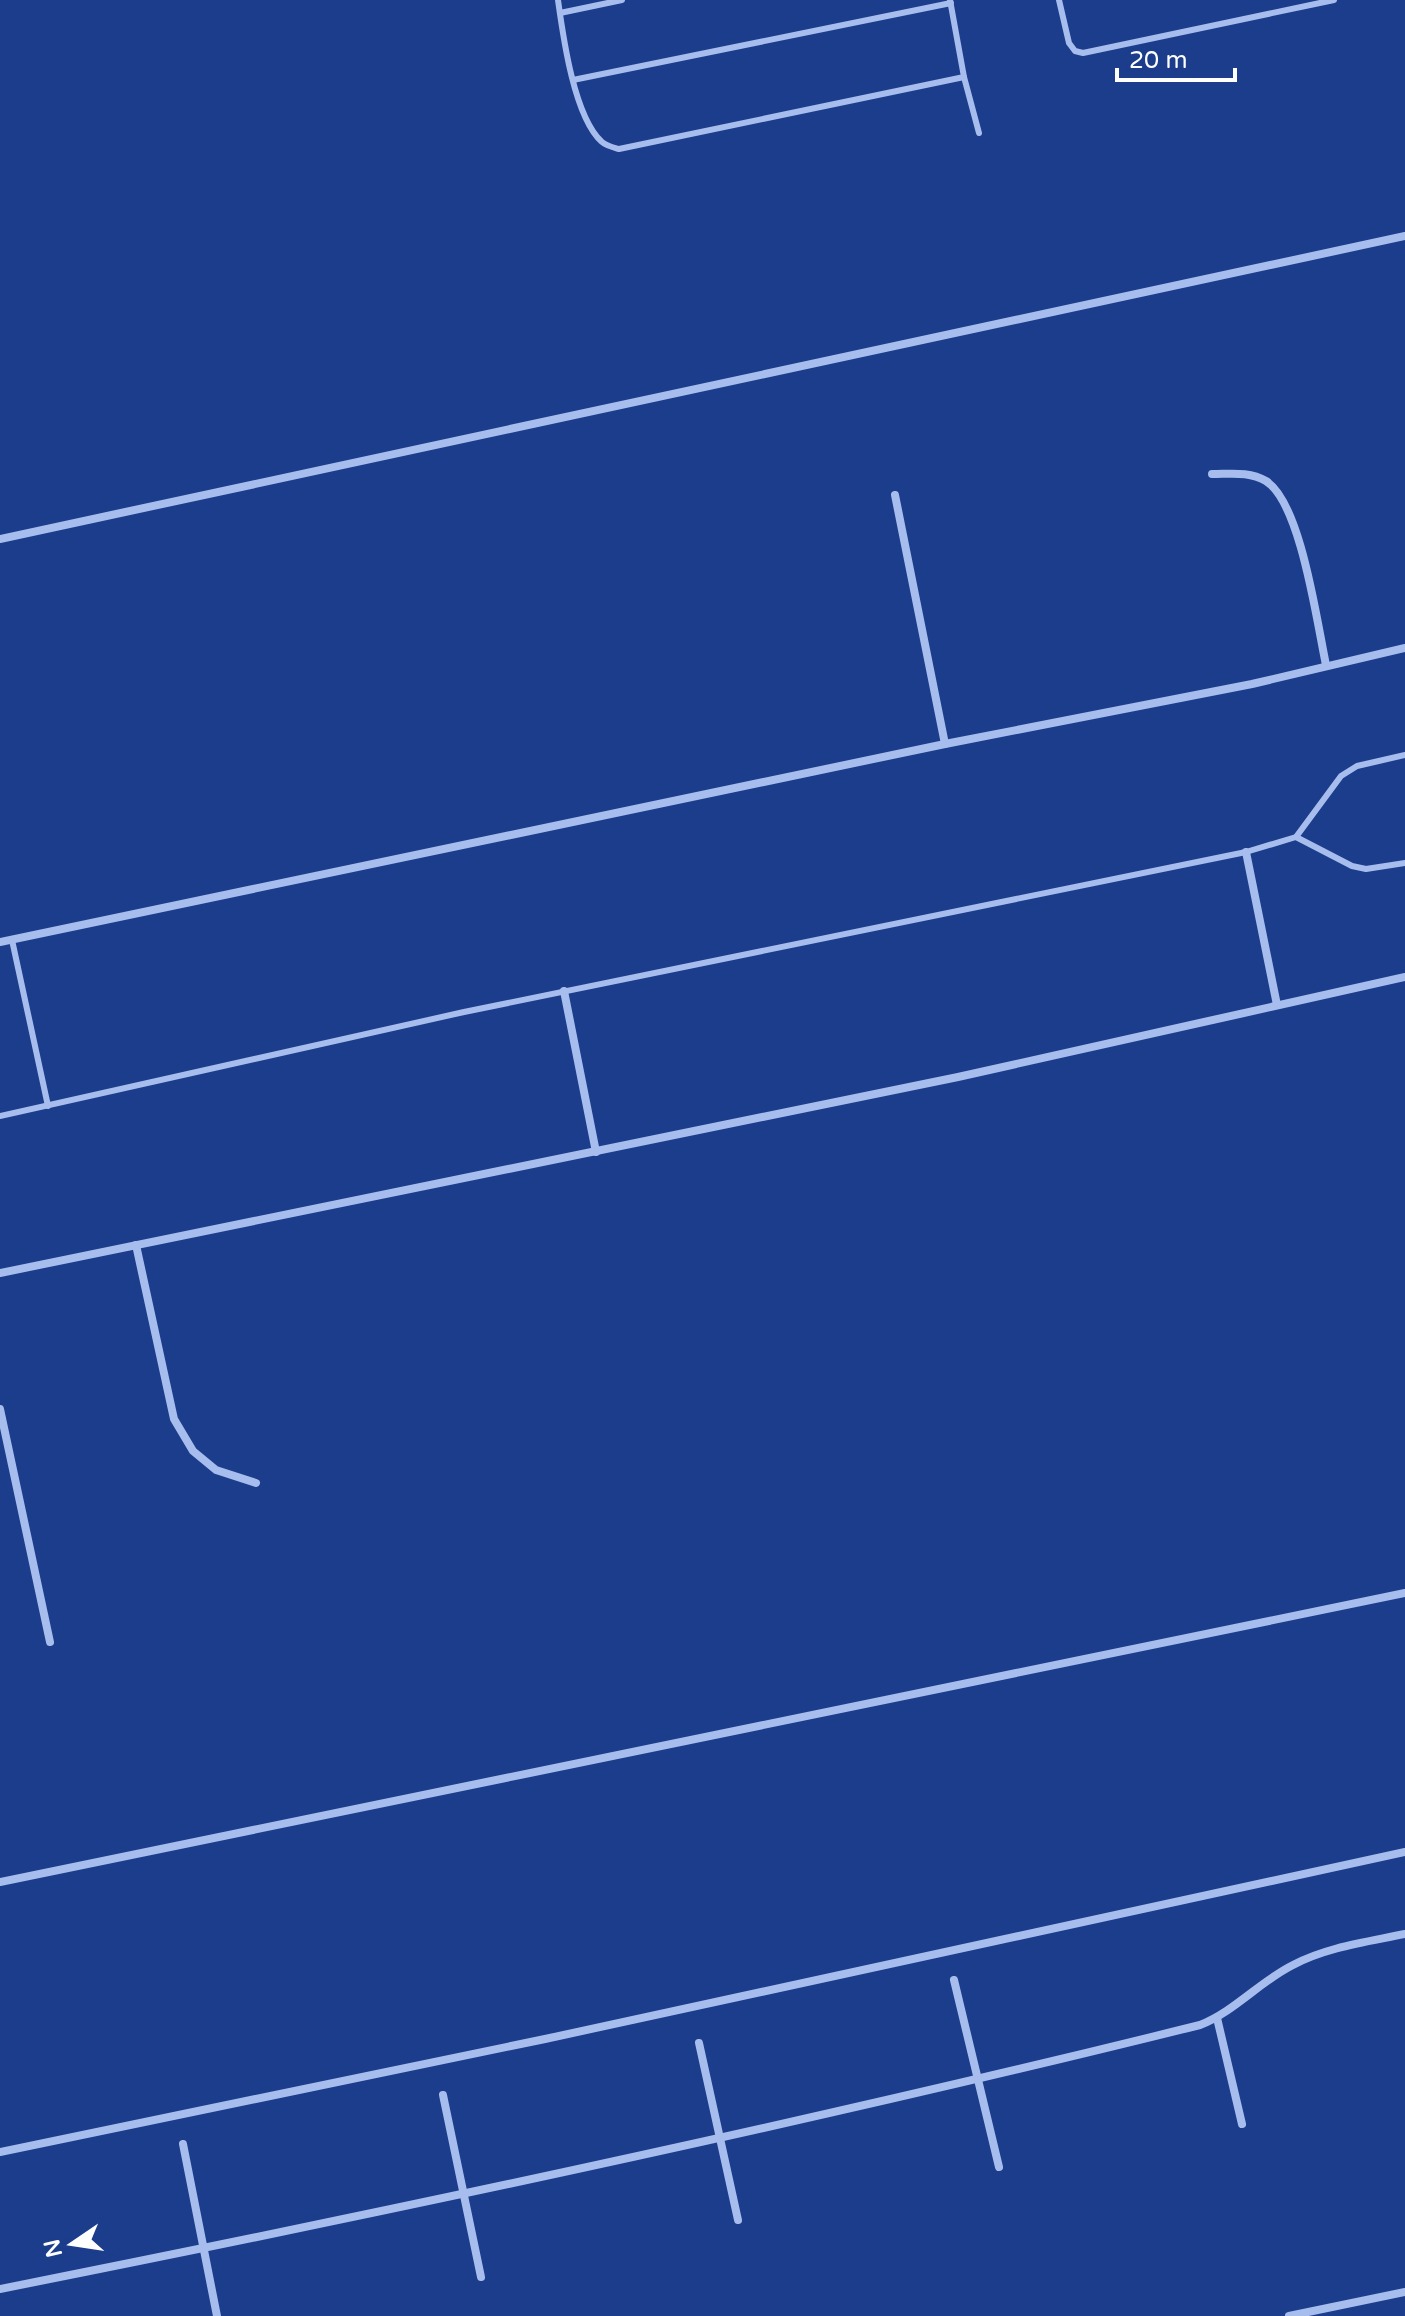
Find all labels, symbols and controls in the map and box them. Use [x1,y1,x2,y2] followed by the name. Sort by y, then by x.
[1117,32,1235,82] scale bar
[1129,46,1187,75] text: 20 m
[32,2204,112,2284] north arrow
[39,2237,68,2260] text: N

